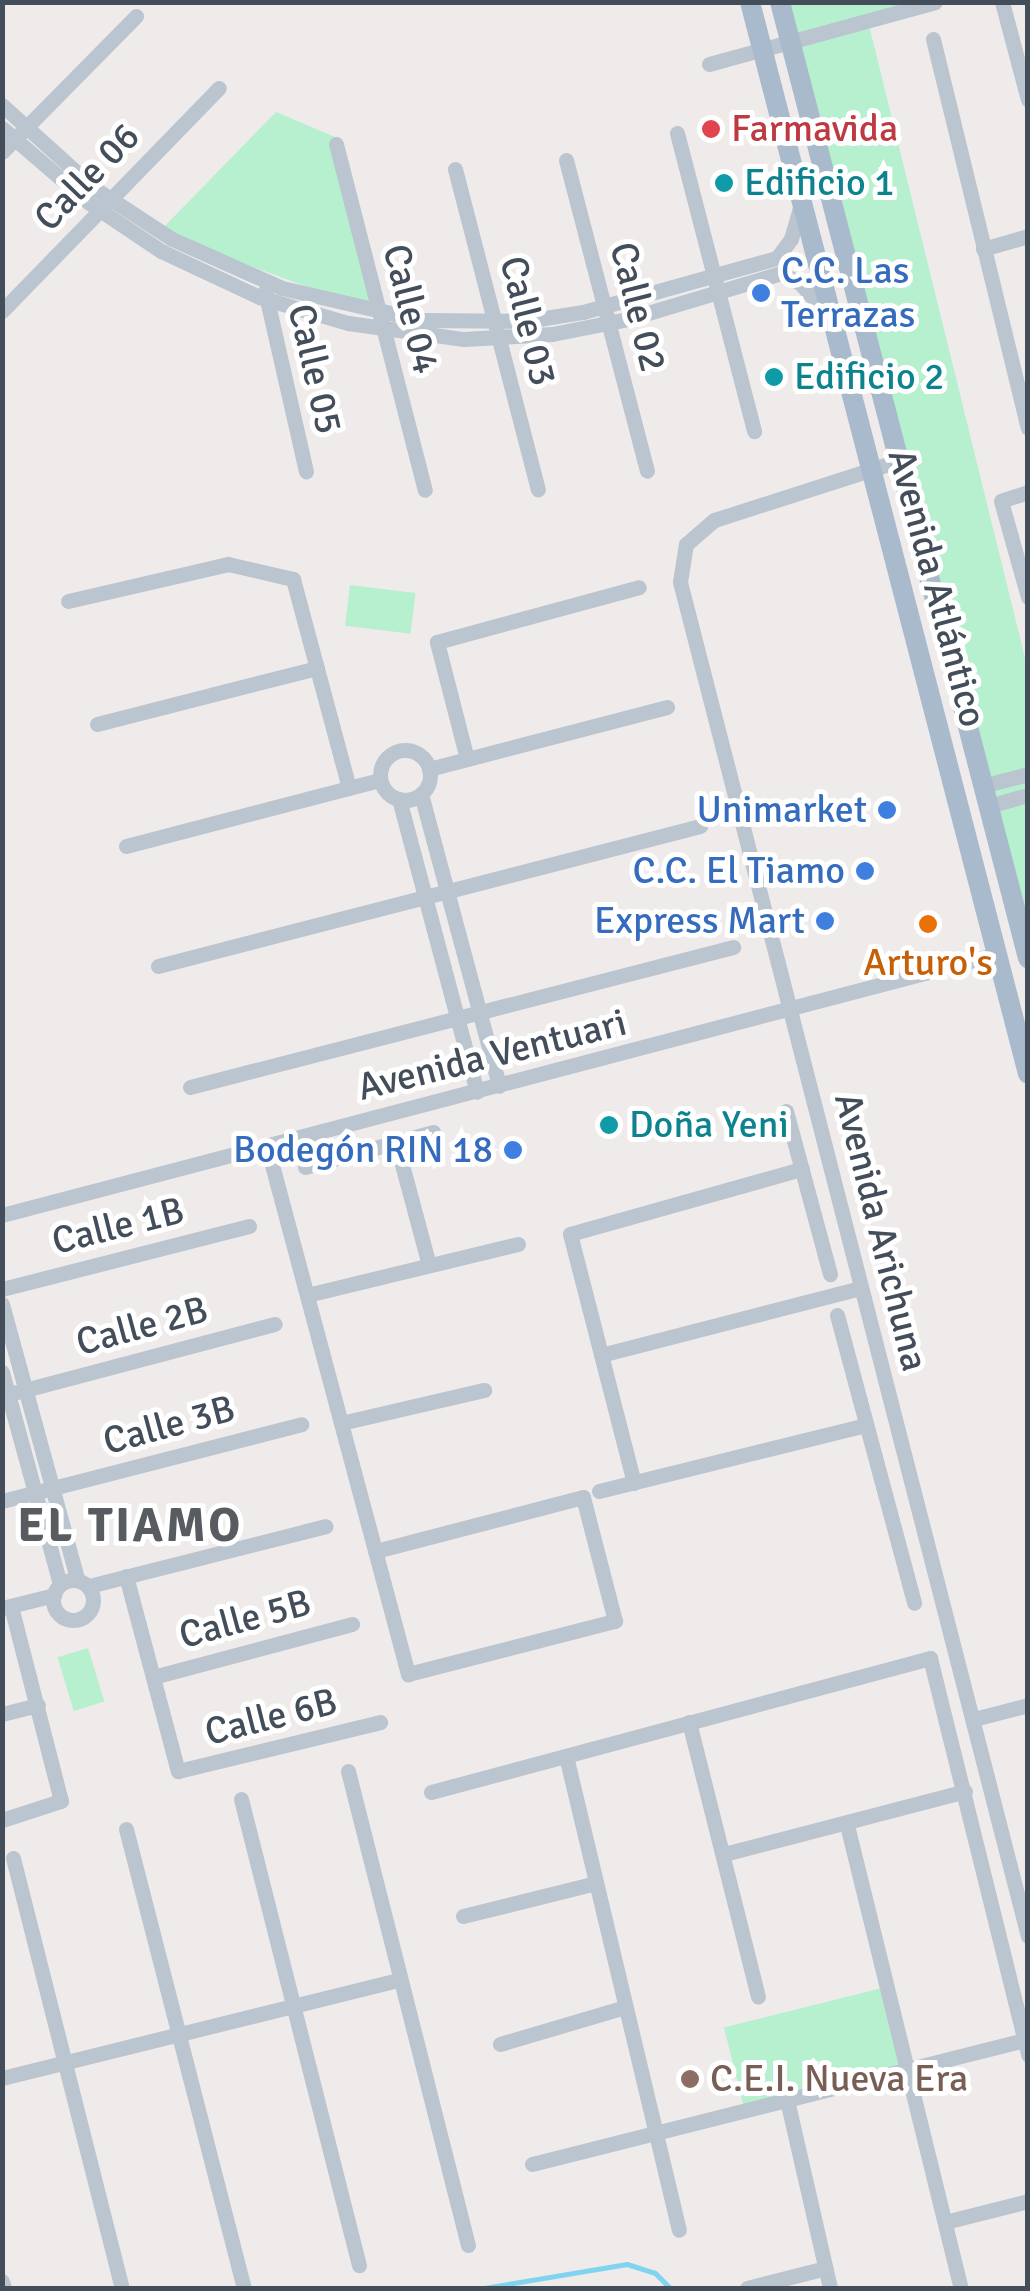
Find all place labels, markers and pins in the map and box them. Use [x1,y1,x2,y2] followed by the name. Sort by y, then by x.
[731,106,898,152] place label: Farmavida
[700,118,722,140] marker: Farmavida
[744,160,895,206] place label: Edificio 1
[713,172,735,194] marker: Edificio 1
[781,248,915,338] place label: C.C. Las Terrazas
[750,282,772,304] marker: C.C. Las Terrazas
[794,354,945,400] place label: Edificio 2
[763,366,785,388] marker: Edificio 2
[696,787,867,833] place label: Unimarket
[876,799,898,821] marker: Unimarket
[633,848,845,894] place label: C.C. El Tiamo
[854,860,876,882] marker: C.C. El Tiamo
[594,898,805,944] place label: Express Mart
[814,910,836,932] marker: Express Mart
[917,913,939,935] marker: Arturo's
[863,940,993,986] place label: Arturo's
[629,1102,789,1148] place label: Doña Yeni
[598,1114,620,1136] marker: Doña Yeni
[233,1127,493,1173] place label: Bodegón RIN 18
[502,1139,524,1161] marker: Bodegón RIN 18
[710,2056,968,2102] place label: C.E.I. Nueva Era
[679,2068,701,2090] marker: C.E.I. Nueva Era

